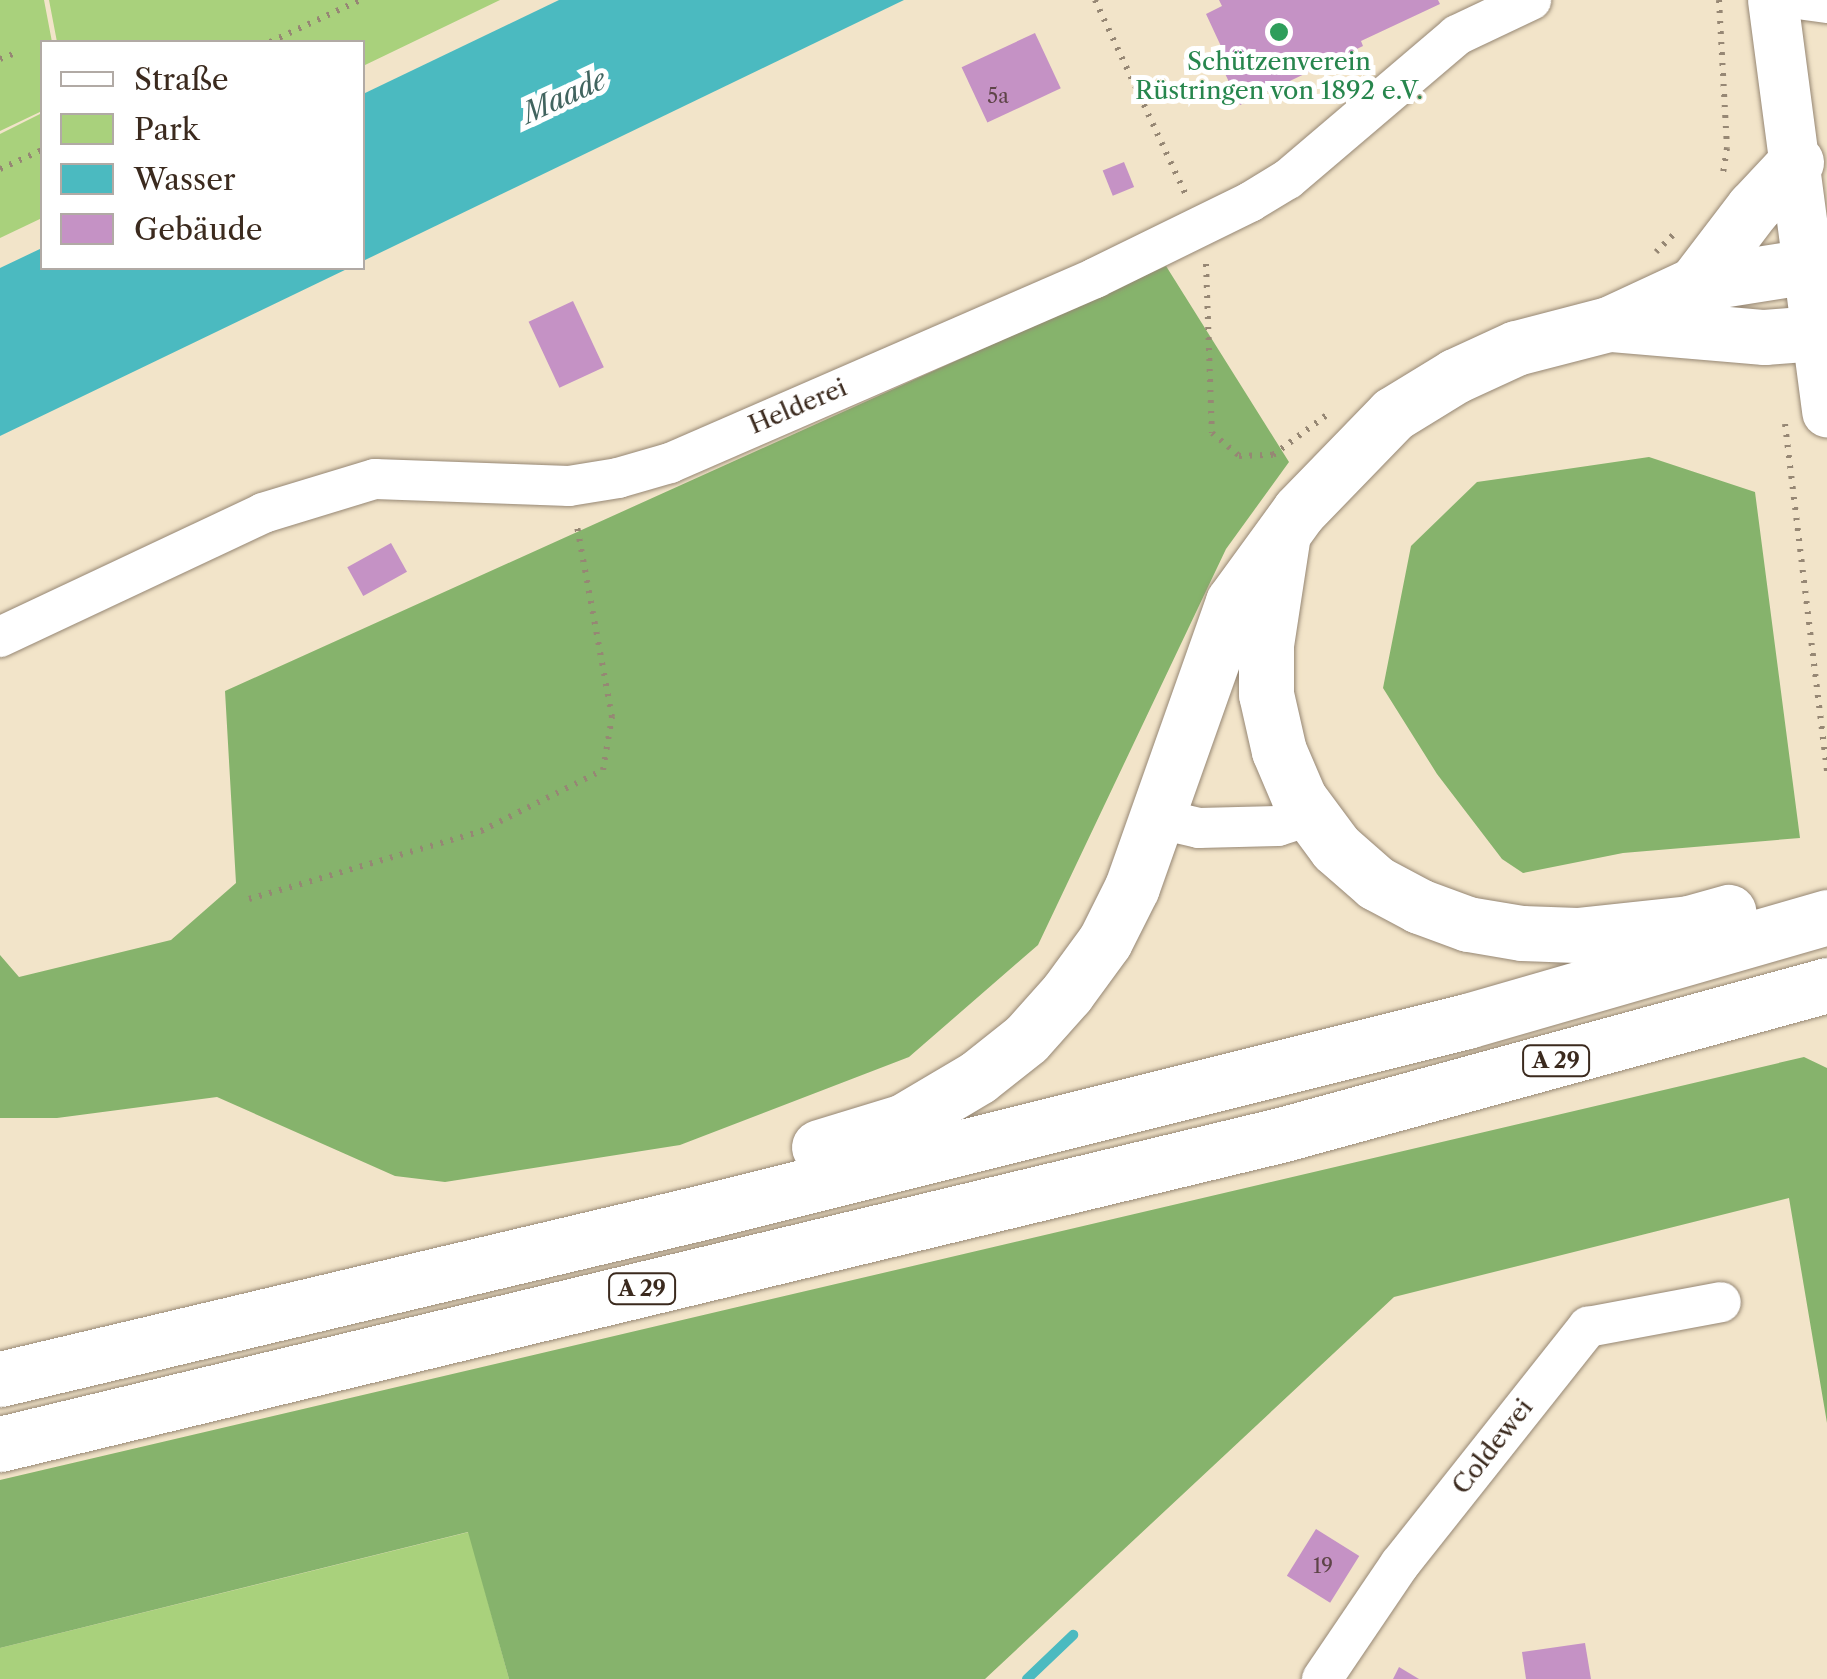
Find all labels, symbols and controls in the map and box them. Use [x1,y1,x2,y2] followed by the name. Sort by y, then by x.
[1268,21,1290,43] marker: Schützenverein Rüstringen von 1892 e.V.
[40,40,365,270] legend
[1135,48,1423,107] place label: Schützenverein Rüstringen von 1892 e.V.
[134,61,229,98] text: Straße
[517,62,611,130] water label: Maade
[987,84,1009,108] house number: 5a
[134,111,199,148] text: Park
[134,161,236,198] text: Wasser
[134,211,262,248] text: Gebäude
[745,373,851,441] street label: Helderei
[1521,1044,1591,1078] road number: A 29
[607,1272,677,1306] road number: A 29
[1447,1393,1539,1501] street label: Coldewei
[1313,1554,1333,1578] house number: 19

